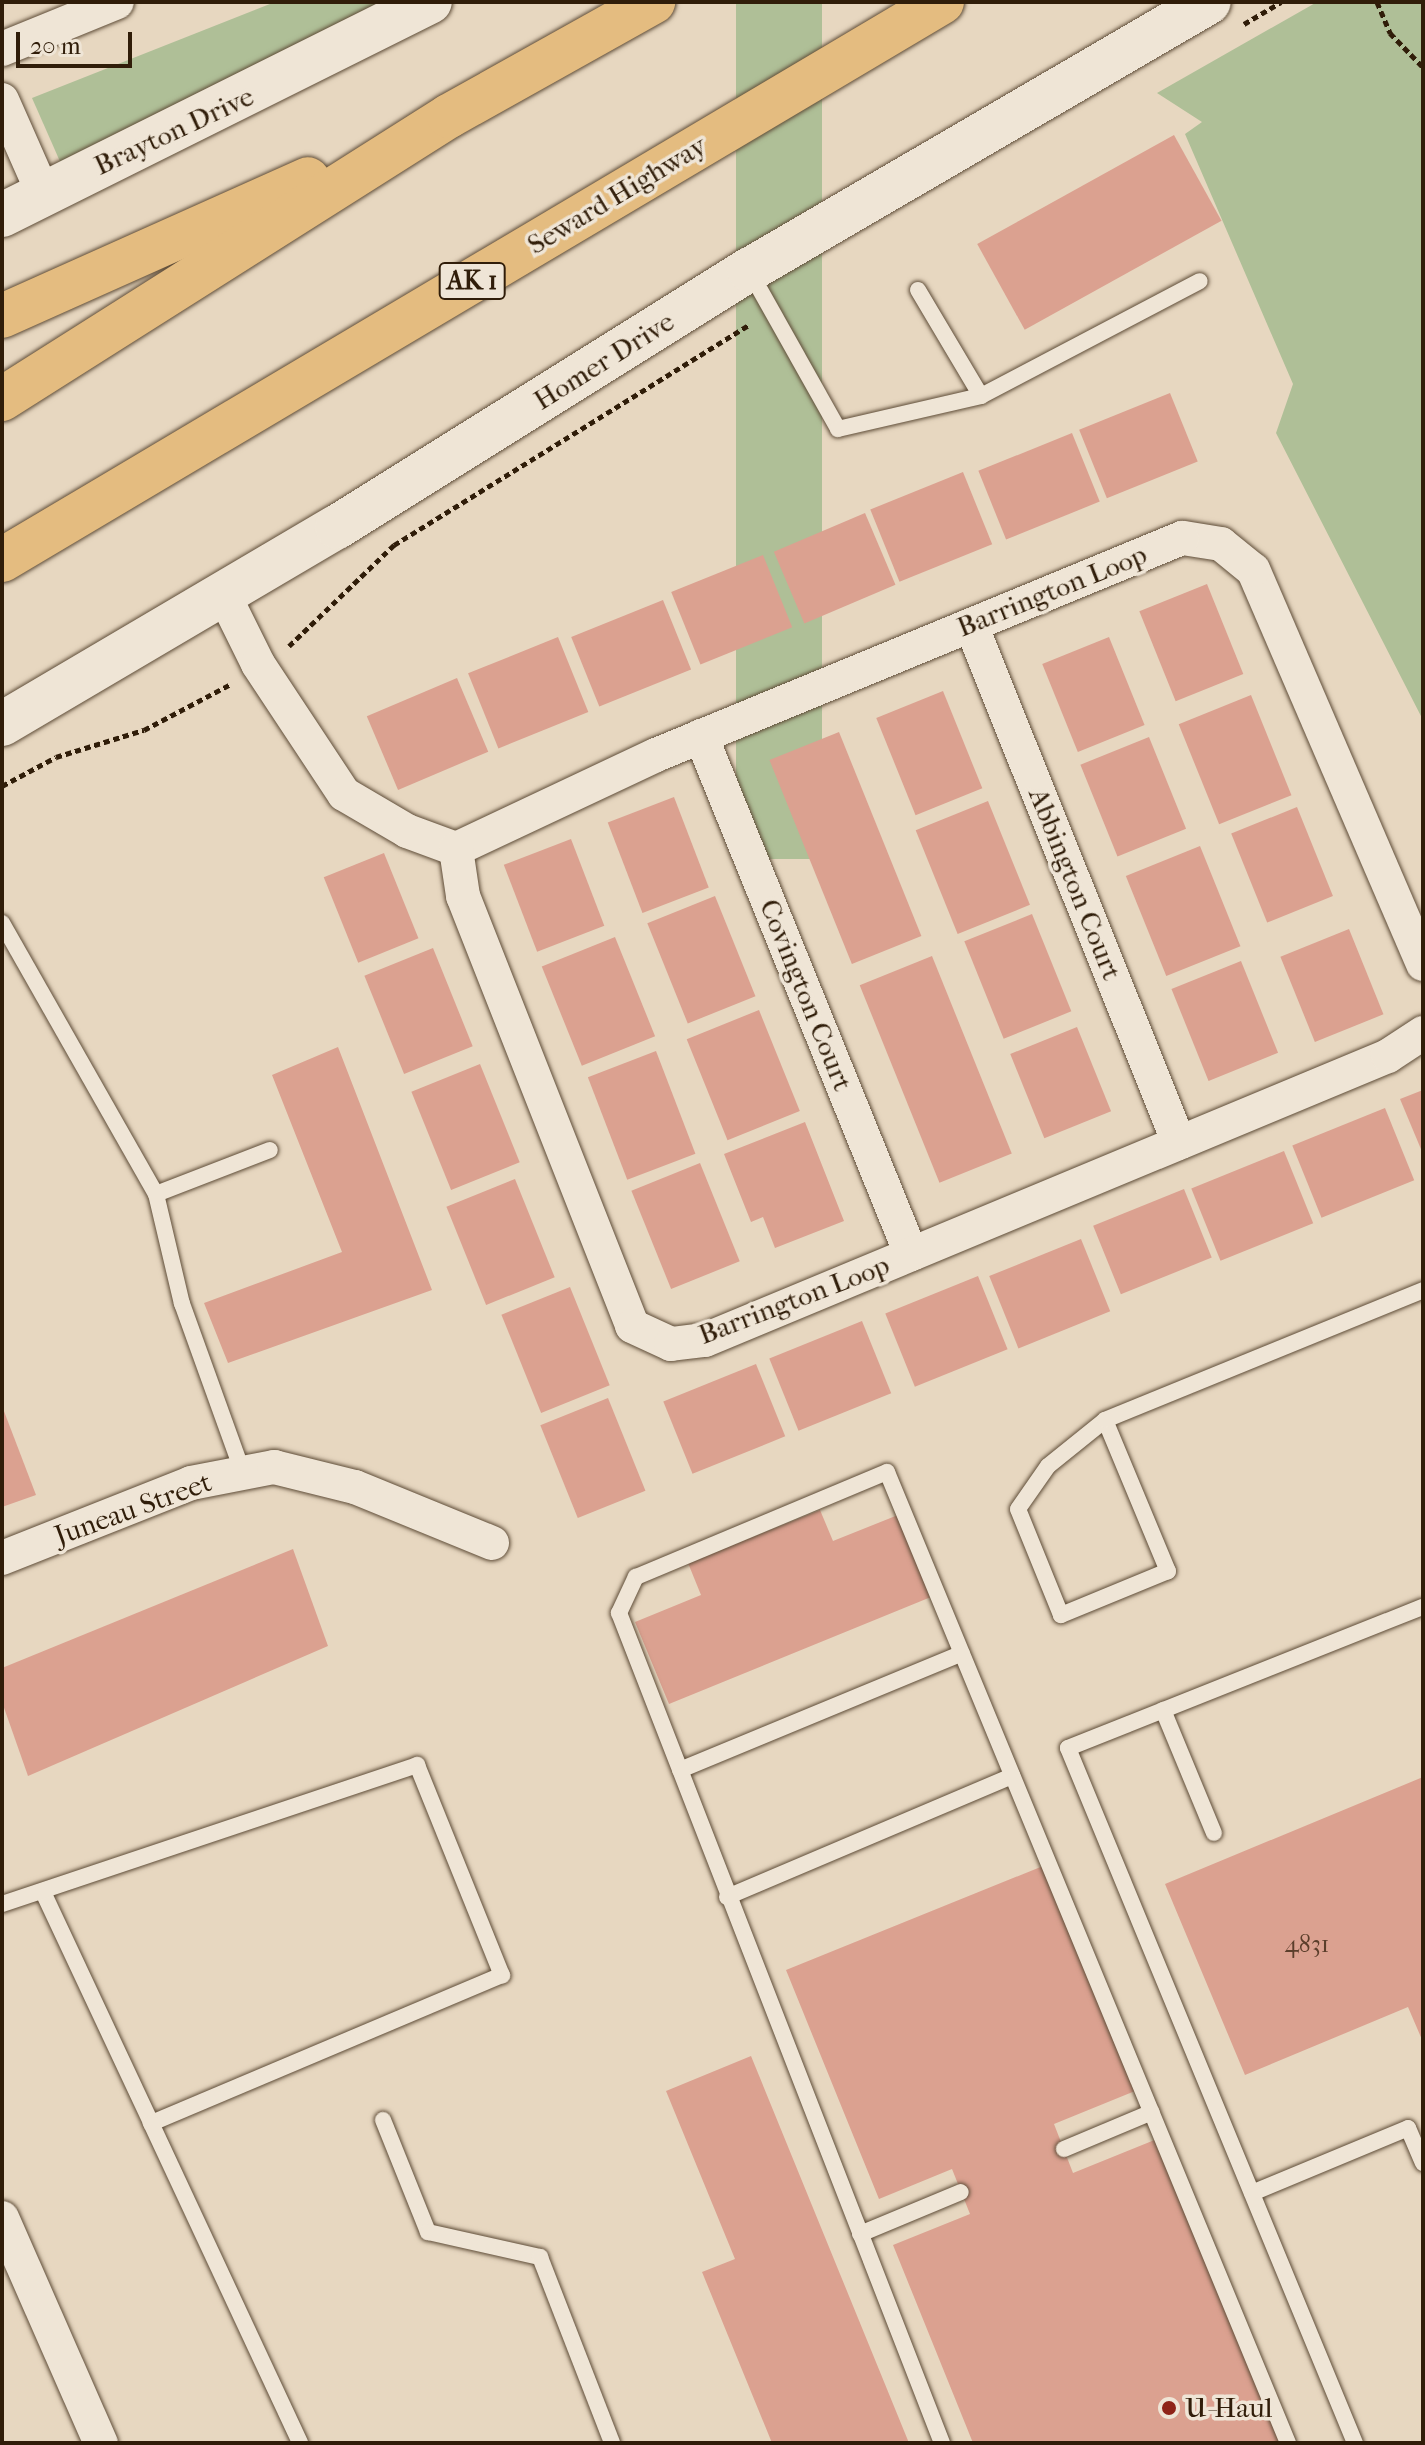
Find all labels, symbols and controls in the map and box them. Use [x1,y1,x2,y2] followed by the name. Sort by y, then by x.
[20,16,136,66] scale bar
[30,32,81,60] text: 20 m
[89,79,259,183] street label: Brayton Drive
[521,128,713,262] street label: Seward Highway
[438,259,506,303] road number: AK 1
[528,305,680,417] street label: Homer Drive
[952,538,1152,644] street label: Barrington Loop
[1021,783,1129,985] street label: Abbington Court
[752,894,860,1096] street label: Covington Court
[694,1248,894,1352] street label: Barrington Loop
[50,1465,216,1553] street label: Juneau Street
[1285,1931,1329,1959] house number: 4831
[1185,2391,1273,2425] place label: U-Haul
[1160,2399,1178,2417] marker: U-Haul

